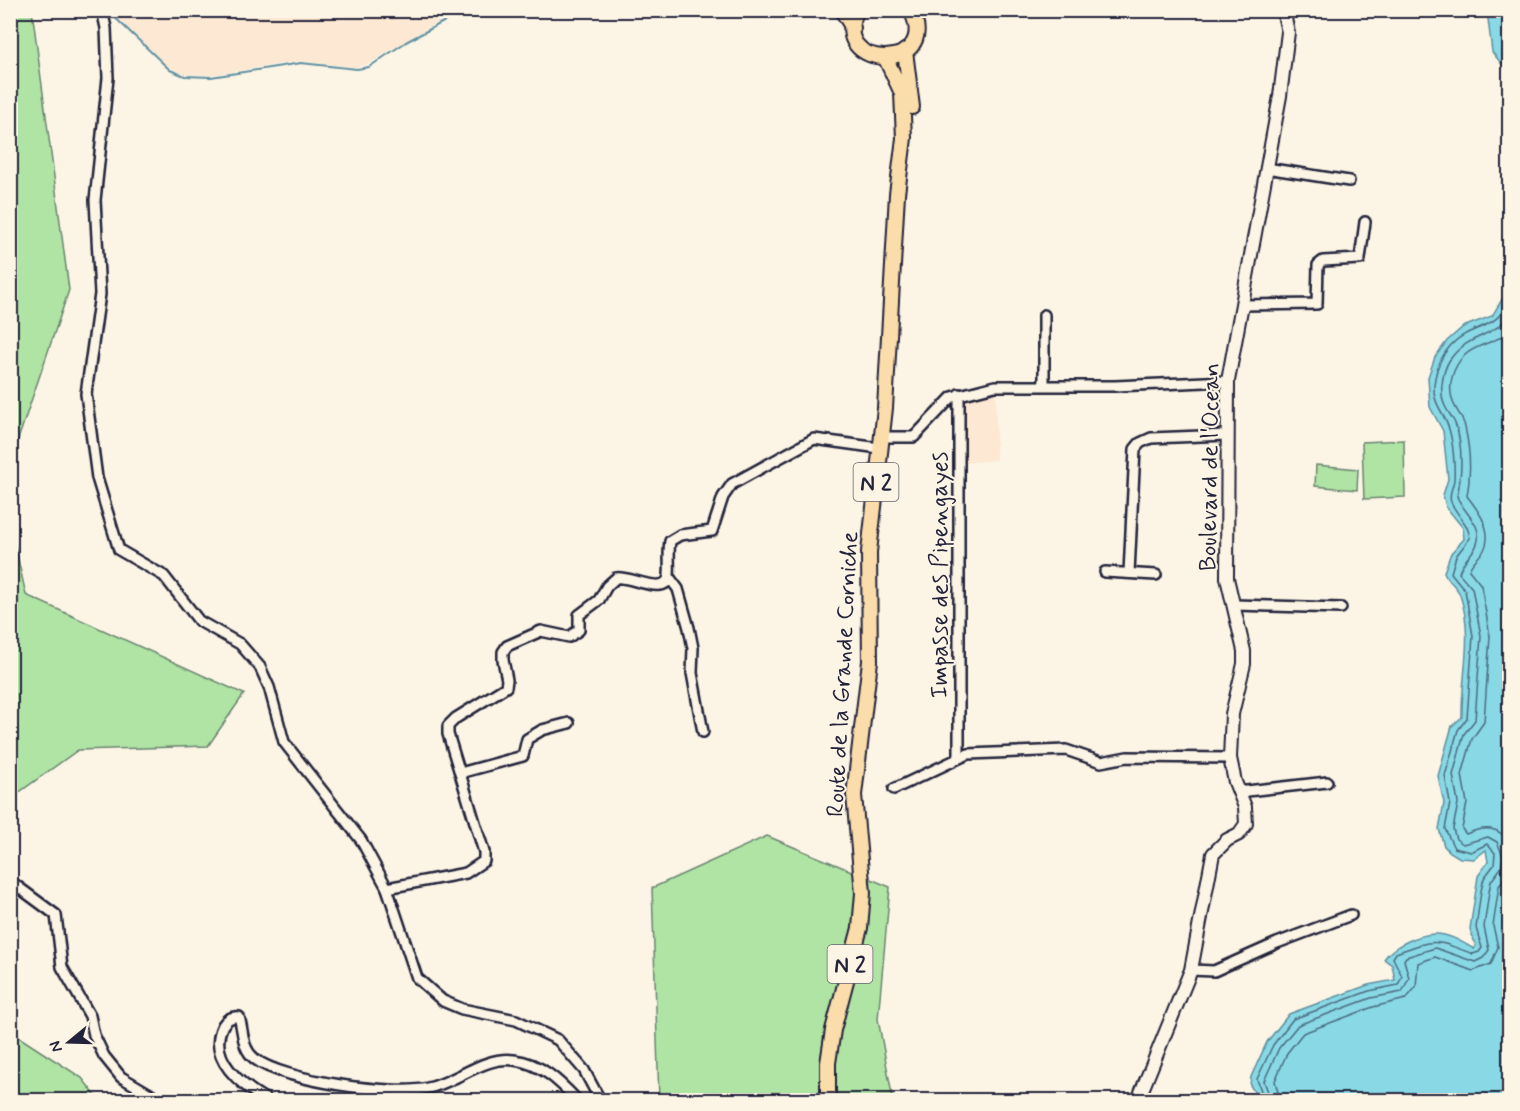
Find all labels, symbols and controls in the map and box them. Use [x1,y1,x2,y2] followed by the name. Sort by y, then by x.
[1193,363,1228,571] street label: Boulevard de l'Ocean
[925,452,956,698] street label: Impasse des Pipengayes
[854,463,898,501] road number: N 2
[821,530,866,818] street label: Route de la Grande Corniche
[828,945,872,983] road number: N 2
[39,1012,99,1072] north arrow
[45,1038,68,1055] text: N

